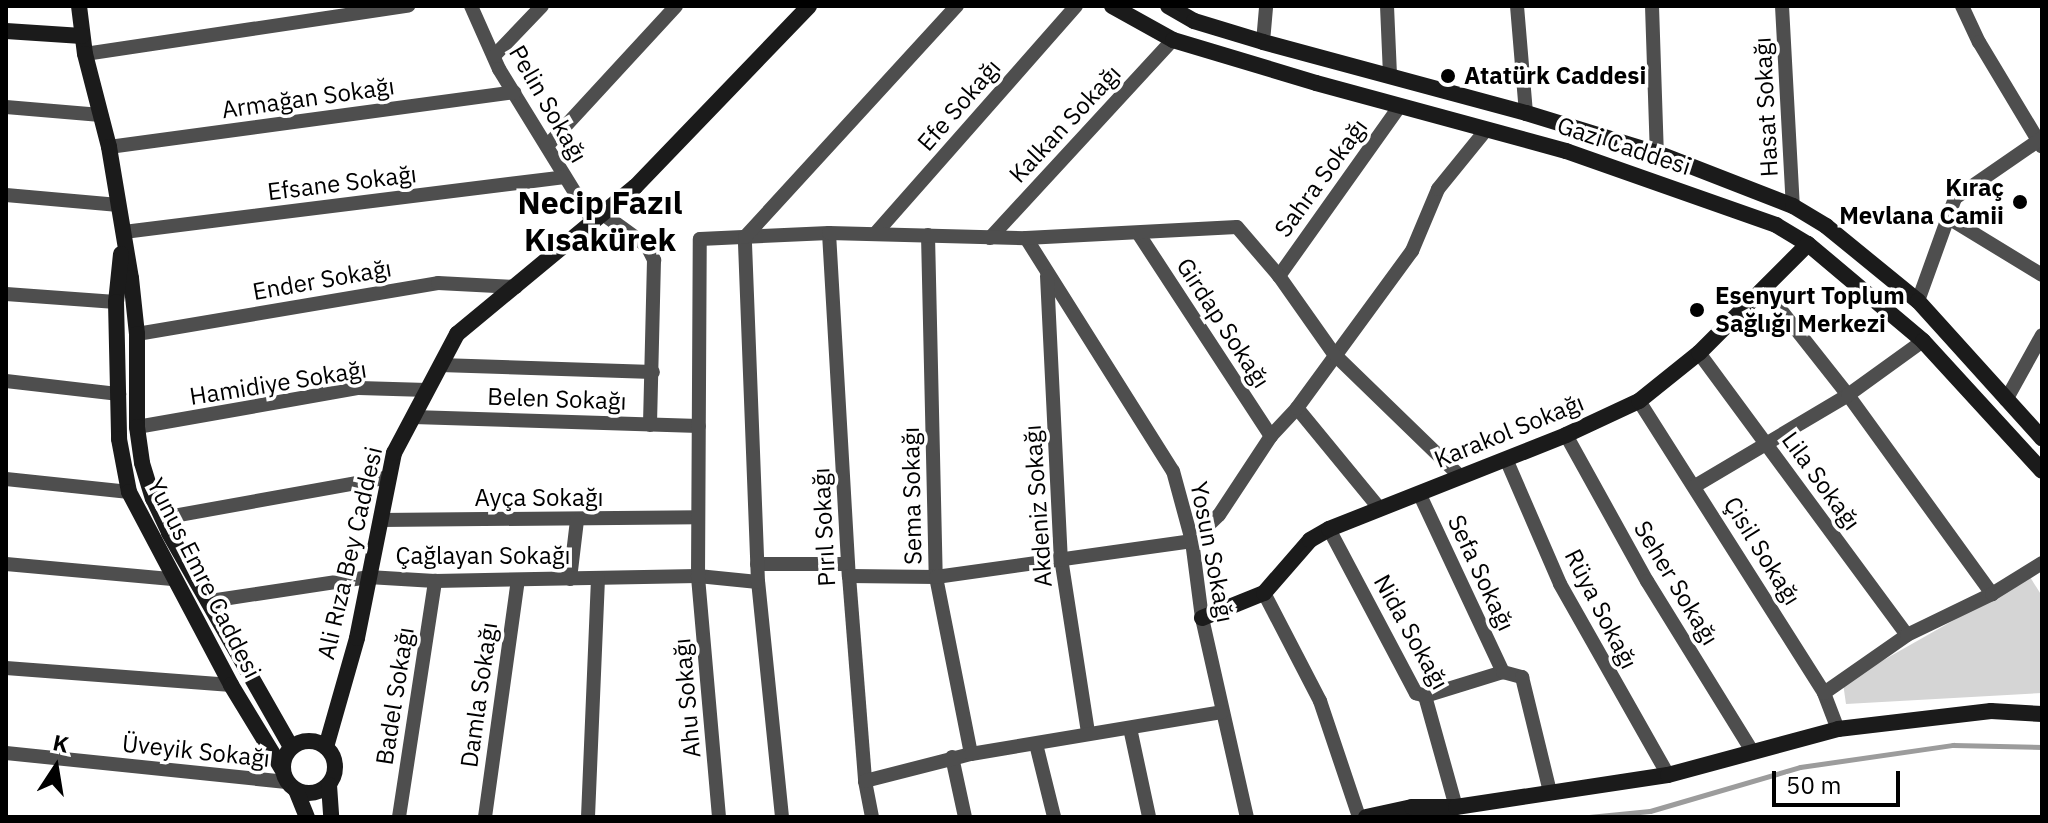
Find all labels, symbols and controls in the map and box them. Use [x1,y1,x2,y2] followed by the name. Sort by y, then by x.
[1748,36,1784,178] street label: Hasat Sokağı
[503,40,593,168] street label: Pelin Sokağı
[911,53,1007,157] street label: Efe Sokağı
[1003,59,1127,189] street label: Kalkan Sokağı
[1464,62,1646,90] place label: Atatürk Caddesi
[1439,67,1457,85] marker: Atatürk Caddesi
[220,72,396,124] street label: Armağan Sokağı
[1554,111,1694,181] street label: Gazi Caddesi
[1268,113,1374,243] street label: Sahra Sokağı
[266,160,418,206] street label: Efsane Sokağı
[1839,174,2004,230] place label: Kıraç Mevlana Camii
[518,184,682,259] district label: Necip Fazıl Kısakürek
[2011,193,2029,211] marker: Kıraç Mevlana Camii
[1170,253,1276,393] street label: Girdap Sokağı
[250,254,394,306] street label: Ender Sokağı
[1715,282,1905,338] place label: Esenyurt Toplum Sağlığı Merkezi
[1686,299,1708,321] marker: Esenyurt Toplum Sağlığı Merkezi
[187,355,369,411] street label: Hamidiye Sokağı
[487,382,627,416] street label: Belen Sokağı
[1430,388,1588,474] street label: Karakol Sokağı
[1018,424,1058,588] street label: Akdeniz Sokağı
[1776,426,1866,536] street label: Lila Sokağı
[896,427,928,565] street label: Sema Sokağı
[312,444,388,662] street label: Ali Rıza Bey Caddesi
[807,467,841,587] street label: Pırıl Sokağı
[141,473,267,683] street label: Yunus Emre Caddesi
[1184,479,1240,625] street label: Yosun Sokağı
[475,484,603,512] street label: Ayça Sokağı
[1717,492,1807,610] street label: Çisil Sokağı
[1442,510,1520,636] street label: Sefa Sokağı
[1628,516,1724,650] street label: Seher Sokağı
[396,542,570,570] street label: Çağlayan Sokağı
[1559,544,1643,674] street label: Rüya Sokağı
[1368,570,1454,694] street label: Nida Sokağı
[455,621,503,769] street label: Damla Sokağı
[370,625,420,767] street label: Badel Sokağı
[667,637,707,759] street label: Ahu Sokağı
[16,727,96,807] north arrow
[51,727,72,759] text: K
[121,729,271,773] street label: Üveyik Sokağı
[1776,755,1904,805] scale bar
[1786,769,1841,801] text: 50 m

